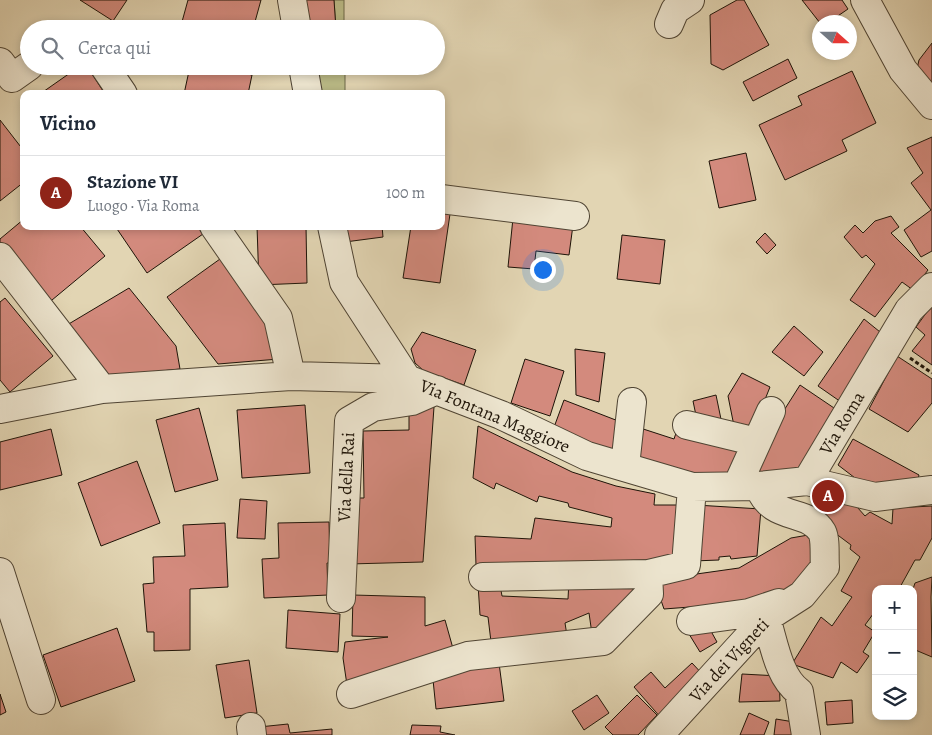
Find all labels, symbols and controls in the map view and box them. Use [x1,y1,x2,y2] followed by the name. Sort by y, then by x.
[812,15,857,60] north arrow
[20,20,445,75] search box
[38,34,66,62] icon: search
[78,35,151,61] text: Cerca qui
[40,109,96,137] text: Vicino
[87,169,178,195] text: Stazione VI
[51,182,61,204] text: A
[386,182,425,204] text: 100 m
[87,195,200,217] text: Luogo · Via Roma
[530,257,556,283] your location
[415,373,574,458] street label: Via Fontana Maggiore
[813,386,871,460] street label: Via Roma
[332,432,360,523] street label: Via della Rai
[812,477,844,515] pin: A
[872,585,917,720] map controls
[872,585,917,630] button: +
[683,613,774,708] street label: Via dei Vigneti
[872,630,917,675] button: −
[872,675,917,720] button: layers

